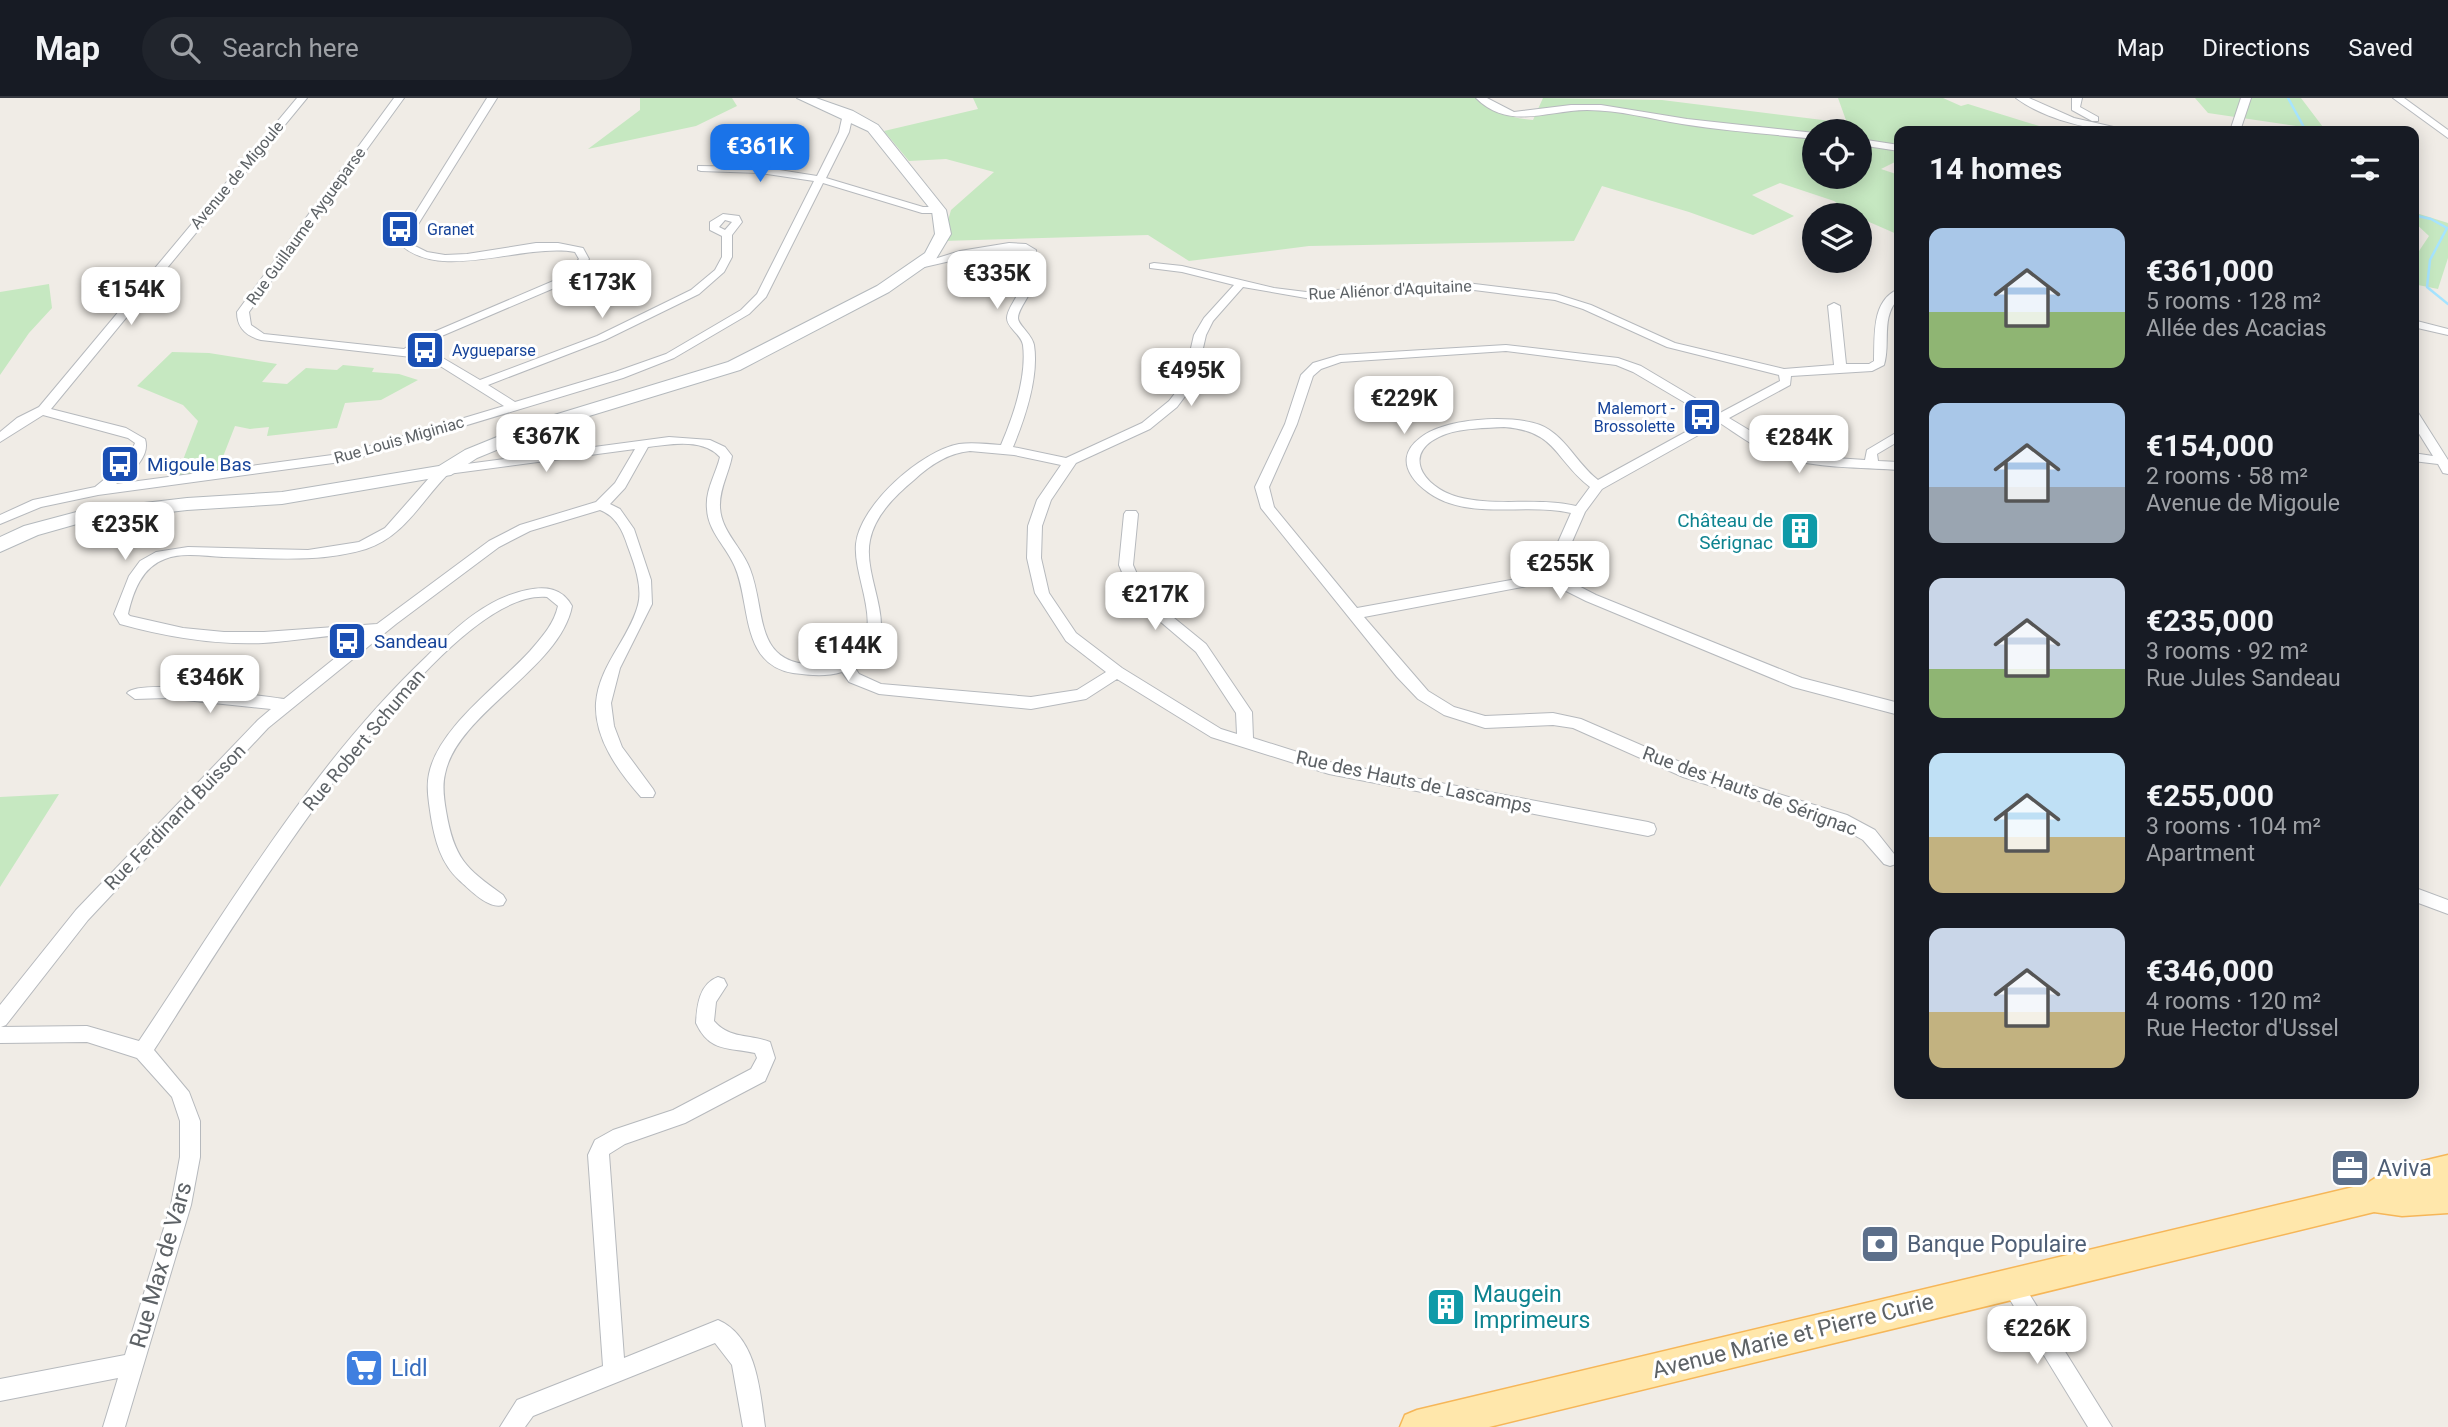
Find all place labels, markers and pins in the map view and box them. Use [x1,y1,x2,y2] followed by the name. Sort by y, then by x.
[711,125,809,184] pin: €361K
[379,208,421,250] bus stop icon: Granet
[427,220,474,239] place label: Granet
[948,252,1046,311] pin: €335K
[553,260,651,320] pin: €173K
[82,268,180,327] pin: €154K
[404,329,446,371] bus stop icon: Aygueparse
[452,341,536,360] place label: Aygueparse
[1142,348,1240,408] pin: €495K
[1355,376,1453,436] pin: €229K
[1681,396,1723,438] bus stop icon: Malemort - Brossolette
[1594,399,1676,436] place label: Malemort - Brossolette
[497,414,595,474] pin: €367K
[1750,416,1848,475] pin: €284K
[99,443,141,485] bus stop icon: Migoule Bas
[147,453,252,476] place label: Migoule Bas
[76,503,174,562] pin: €235K
[1677,509,1773,554] place label: Château de Sérignac
[1779,510,1821,552] building icon: Château de Sérignac
[1511,542,1609,601] pin: €255K
[1106,573,1204,632] pin: €217K
[326,620,368,662] bus stop icon: Sandeau
[799,624,897,683] pin: €144K
[374,630,448,653] place label: Sandeau
[161,656,259,715] pin: €346K
[2329,1147,2371,1189] office icon: Aviva
[2377,1155,2432,1182] place label: Aviva
[1859,1223,1901,1265] bank icon: Banque Populaire
[1907,1231,2087,1258] place label: Banque Populaire
[1473,1281,1590,1334] place label: Maugein Imprimeurs
[1425,1286,1467,1328] building icon: Maugein Imprimeurs
[1988,1306,2086,1366] pin: €226K
[343,1347,385,1389] supermarket icon: Lidl
[391,1355,428,1382] place label: Lidl

